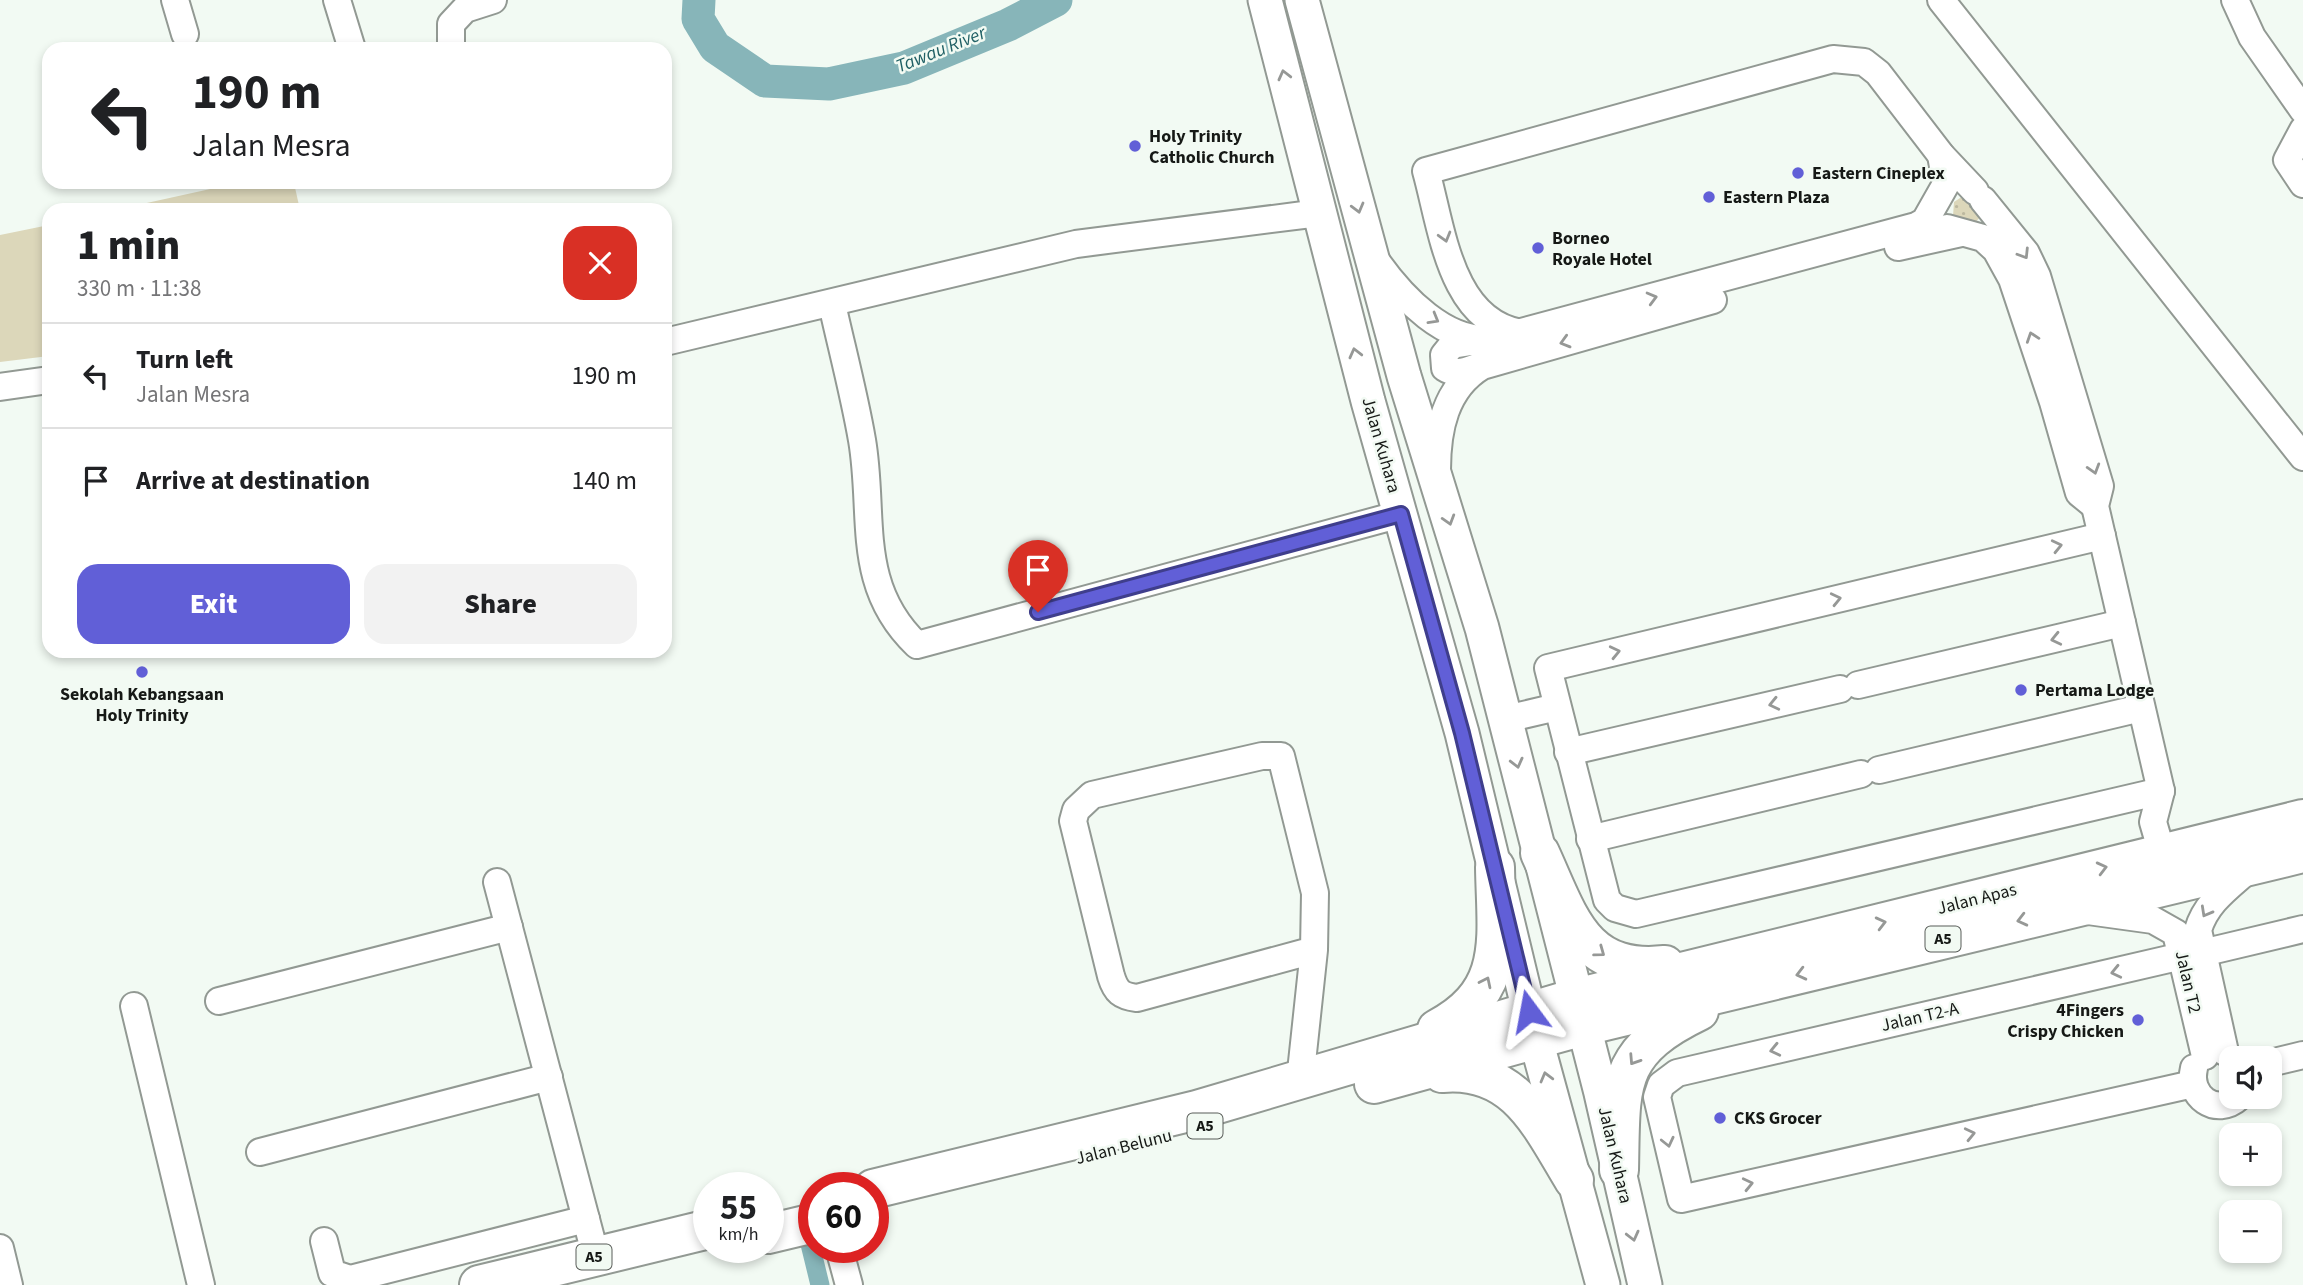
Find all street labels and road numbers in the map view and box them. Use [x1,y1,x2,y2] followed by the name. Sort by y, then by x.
[1355,394,1407,496] street label: Jalan Kuhara
[1935,877,2019,921] street label: Jalan Apas
[1926,926,1960,951] road number: A5
[2169,948,2207,1016] street label: Jalan T2
[1879,996,1961,1038] street label: Jalan T2-A
[1592,1104,1638,1206] street label: Jalan Kuhara
[1188,1114,1222,1138] road number: A5
[1073,1123,1175,1171] street label: Jalan Belunu
[576,1245,612,1270] road number: A5

